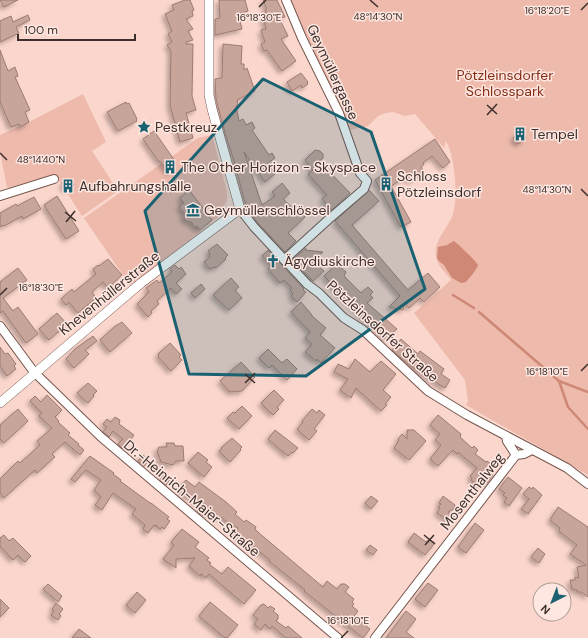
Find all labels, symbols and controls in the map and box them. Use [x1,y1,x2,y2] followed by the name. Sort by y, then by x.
[525,4,570,17] text: 16°18'20"E
[354,10,403,23] text: 48°14'30"N
[237,11,282,24] text: 16°18'30"E
[18,16,135,42] scale bar
[303,21,363,123] street label: Geymüllergasse
[24,22,58,38] text: 100 m
[456,66,554,100] park label: Pötzleinsdorfer Schlosspark
[155,118,217,136] place label: Pestkreuz
[136,119,152,135] place icon: Pestkreuz
[531,125,578,143] place label: Tempel
[512,126,528,142] building icon: Tempel
[17,153,65,166] text: 48°14'40"N
[181,158,376,176] place label: The Other Horizon - Skyspace
[162,159,178,175] building icon: The Other Horizon - Skyspace
[397,167,481,201] place label: Schloss Pötzleinsdorf
[378,176,394,192] building icon: Schloss Pötzleinsdorf
[79,177,191,195] place label: Aufbahrungshalle
[60,178,76,194] building icon: Aufbahrungshalle
[523,183,572,196] text: 48°14'30"N
[204,201,330,219] place label: Geymüllerschlössel
[185,202,201,218] museum icon: Geymüllerschlössel
[55,247,163,339] street label: Khevenhüllerstraße
[284,252,375,270] place label: Ägydiuskirche
[265,253,281,269] church icon: Ägydiuskirche
[323,276,443,386] street label: Pötzleinsdorfer Straße
[19,281,64,294] text: 16°18'30"E
[526,365,568,378] text: 16°18'10"E
[120,436,264,560] street label: Dr.-Heinrich-Maier-Straße
[436,448,508,533] street label: Mosenthalweg
[532,582,572,622] north arrow
[538,602,553,617] text: N
[327,614,369,627] text: 16°18'10"E

